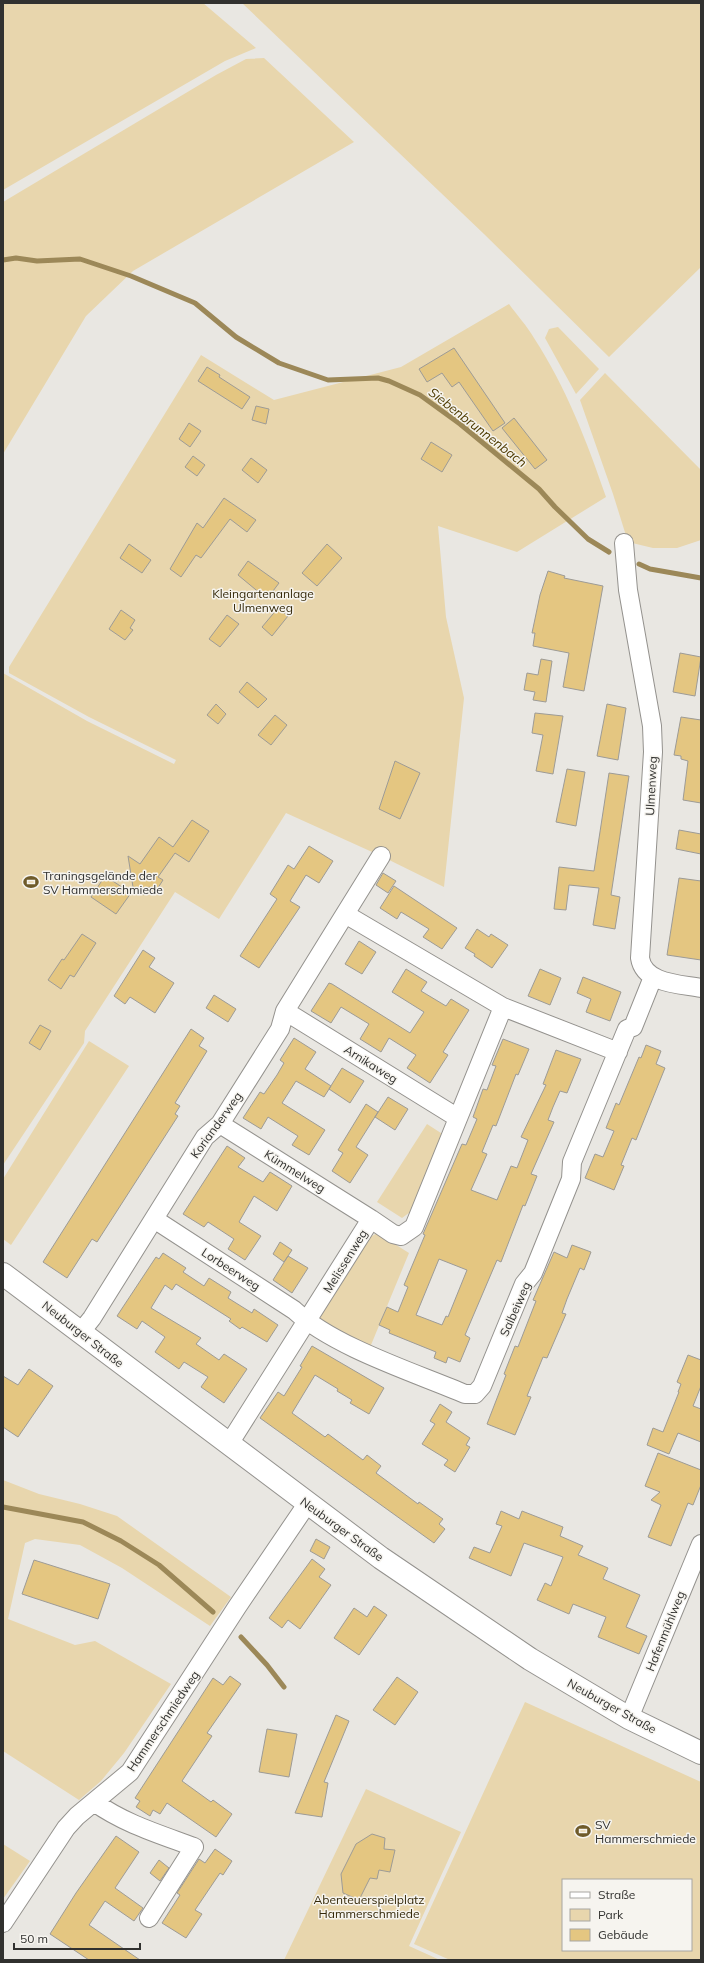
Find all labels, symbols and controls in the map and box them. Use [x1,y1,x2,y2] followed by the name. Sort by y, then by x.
[426,384,530,470] water label: Siebenbrunnenbach
[212,586,314,615] park label: Kleingartenanlage Ulmenweg
[642,756,660,816] street label: Ulmenweg
[43,868,163,897] place label: Traningsgelände der SV Hammerschmiede
[22,873,40,891] sports icon: Traningsgelände der SV Hammerschmiede
[341,1042,401,1086] street label: Arnikaweg
[187,1089,245,1161] street label: Korianderweg
[262,1146,328,1196] street label: Kümmelweg
[320,1226,370,1296] street label: Melissenweg
[199,1245,263,1293] street label: Lorbeerweg
[496,1279,534,1339] street label: Salbeiweg
[39,1298,127,1370] street label: Neuburger Straße
[297,1494,387,1564] street label: Neuburger Straße
[642,1589,688,1673] street label: Hafenmühlweg
[124,1668,202,1774] street label: Hammerschmiedweg
[565,1675,659,1737] street label: Neuburger Straße
[595,1817,696,1846] place label: SV Hammerschmiede
[574,1822,592,1840] sports icon: SV Hammerschmiede
[562,1879,692,1951] legend
[598,1887,635,1902] text: Straße
[313,1892,425,1921] park label: Abenteuerspielplatz Hammerschmiede
[598,1907,624,1922] text: Park
[14,1925,140,1951] scale bar
[598,1927,648,1942] text: Gebäude
[20,1931,48,1946] text: 50 m

